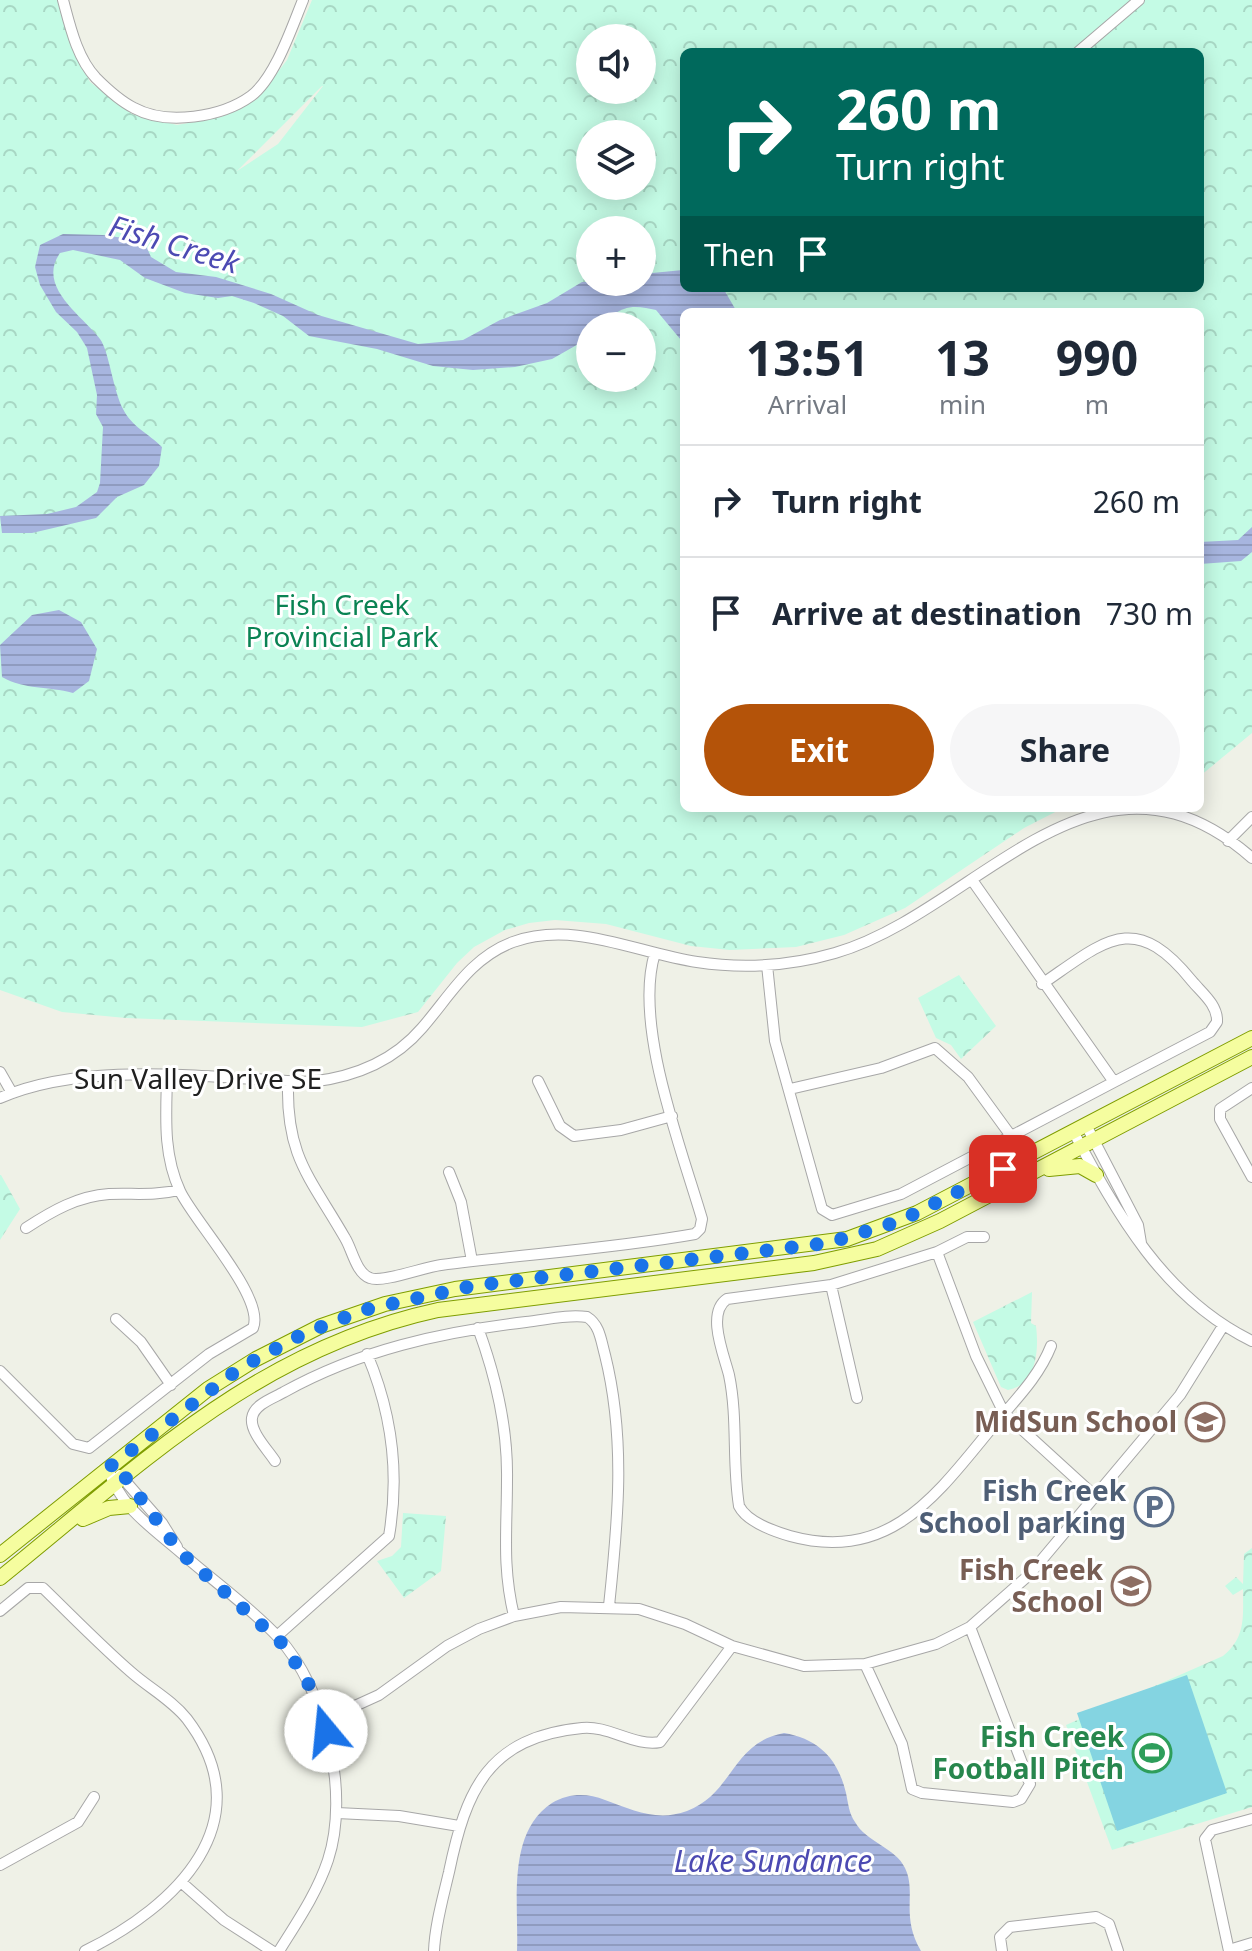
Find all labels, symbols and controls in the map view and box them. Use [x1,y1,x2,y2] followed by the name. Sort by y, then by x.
[576,24,656,392] map controls
[576,24,656,104] button: sound
[836,70,1001,146] text: 260 m
[704,80,808,184] icon: right
[576,120,656,200] button: layers
[836,142,1004,191] text: Turn right
[104,204,246,283] water label: Fish Creek
[576,216,656,296] button: +
[791,232,835,276] icon: arrive
[704,234,775,275] text: Then
[576,312,656,392] button: −
[746,325,869,390] text: 13:51
[935,325,990,390] text: 13
[1056,325,1138,390] text: 990
[768,386,847,422] text: Arrival
[939,386,986,422] text: min
[1085,386,1109,422] text: m
[704,479,748,523] icon: right
[772,481,922,522] text: Turn right
[1093,481,1180,522] text: 260 m
[245,585,439,655] park label: Fish Creek Provincial Park
[704,591,748,635] icon: arrive
[772,593,1082,634] text: Arrive at destination
[1106,593,1193,634] text: 730 m
[704,704,934,796] button: Exit
[950,704,1180,796] button: Share
[74,1059,322,1097] street label: Sun Valley Drive SE
[969,1135,1037,1203] pin
[981,1147,1025,1191] icon: arrive
[1184,1401,1226,1443] school or university icon: MidSun School
[974,1402,1177,1440] place label: MidSun School
[919,1471,1127,1541] place label: Fish Creek School parking
[1133,1486,1175,1528] parking icon: Fish Creek School parking
[959,1550,1104,1620] place label: Fish Creek School
[1110,1565,1152,1607] school or university icon: Fish Creek School
[284,1689,368,1773] position arrow
[932,1717,1125,1787] place label: Fish Creek Football Pitch
[1131,1732,1173,1774] sports icon: Fish Creek Football Pitch
[674,1840,872,1881] water label: Lake Sundance

